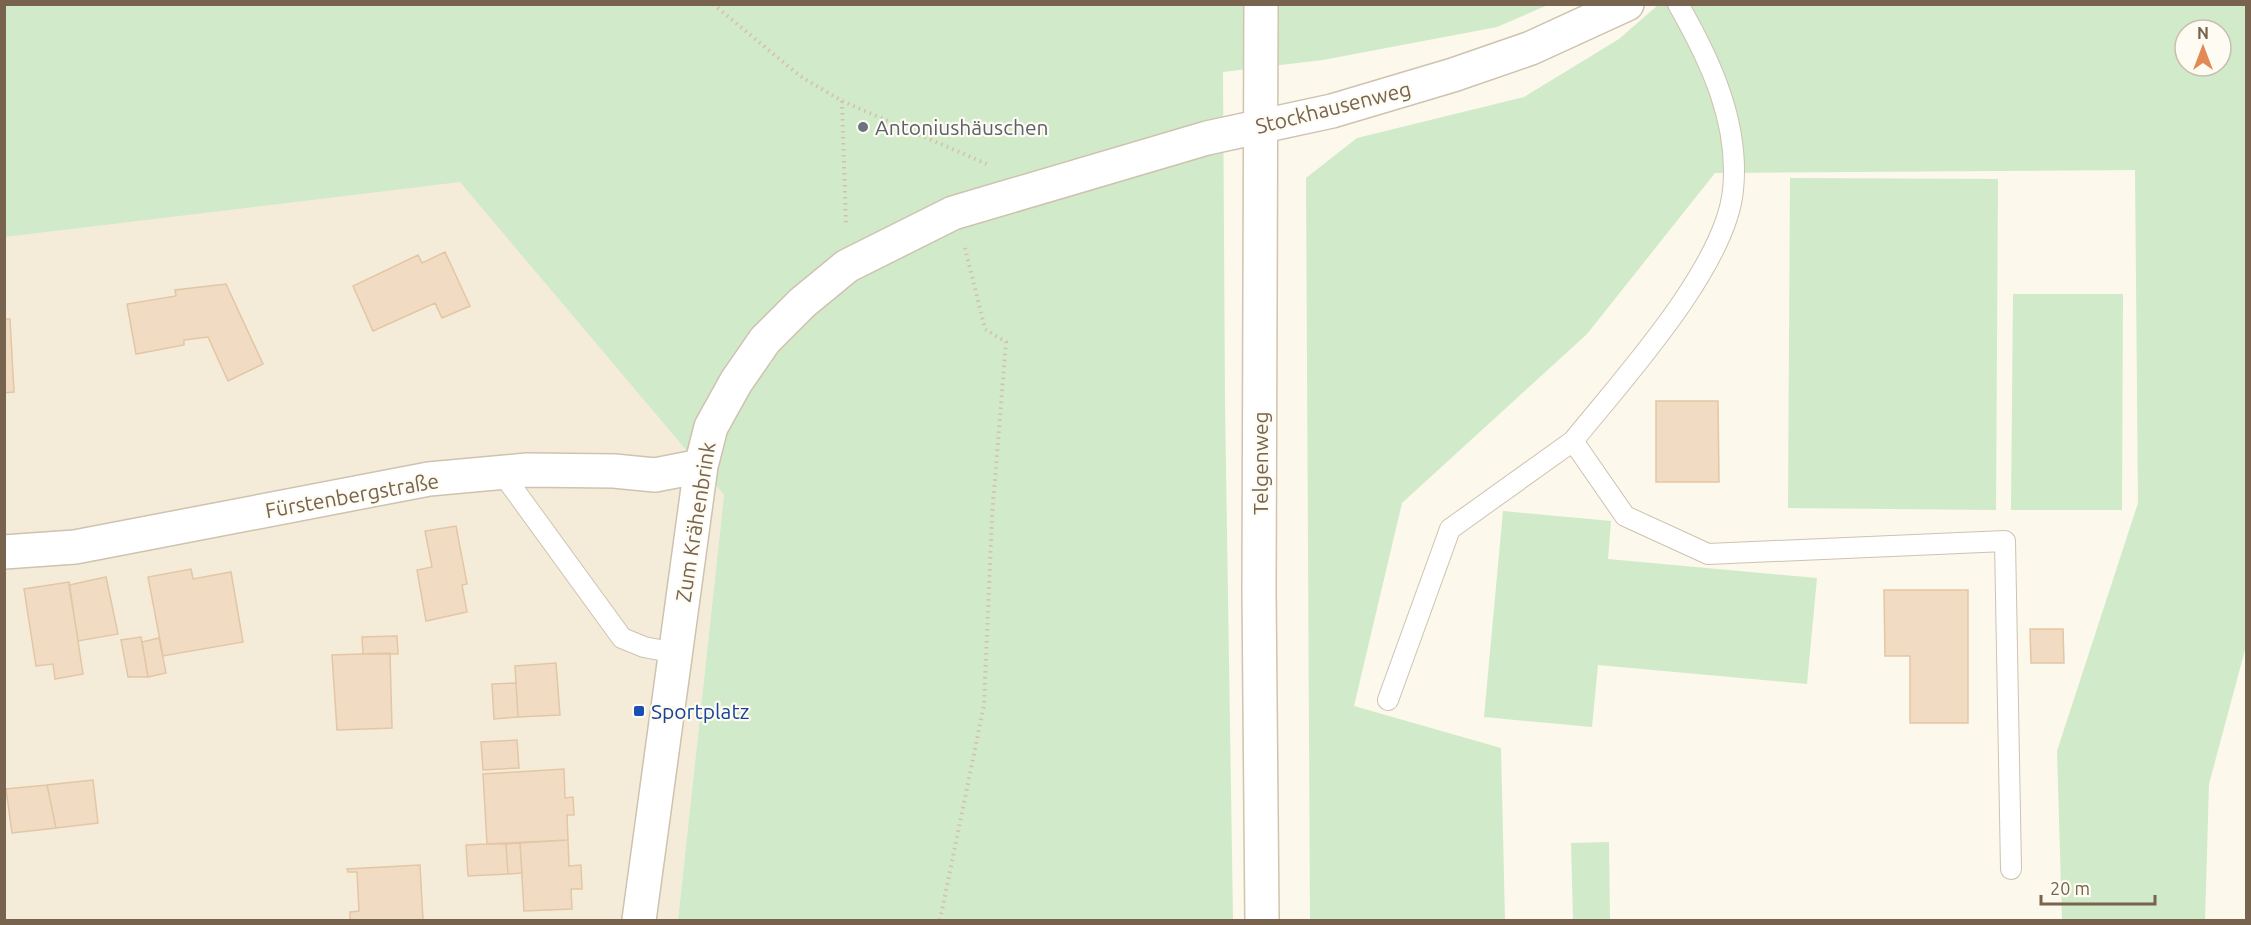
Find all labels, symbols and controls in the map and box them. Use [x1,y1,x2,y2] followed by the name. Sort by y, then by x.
[2173,18,2233,78] north arrow
[2197,24,2209,42] text: N
[1253,76,1413,138] street label: Stockhausenweg
[875,115,1049,139] place label: Antoniushäuschen
[856,120,870,134] marker: Antoniushäuschen
[1248,411,1272,515] street label: Telgenweg
[670,440,720,604] street label: Zum Krähenbrink
[263,468,441,522] street label: Fürstenbergstraße
[651,699,749,723] place label: Sportplatz
[632,704,646,718] marker: Sportplatz
[2041,868,2155,906] scale bar
[2050,878,2090,898] text: 20 m

